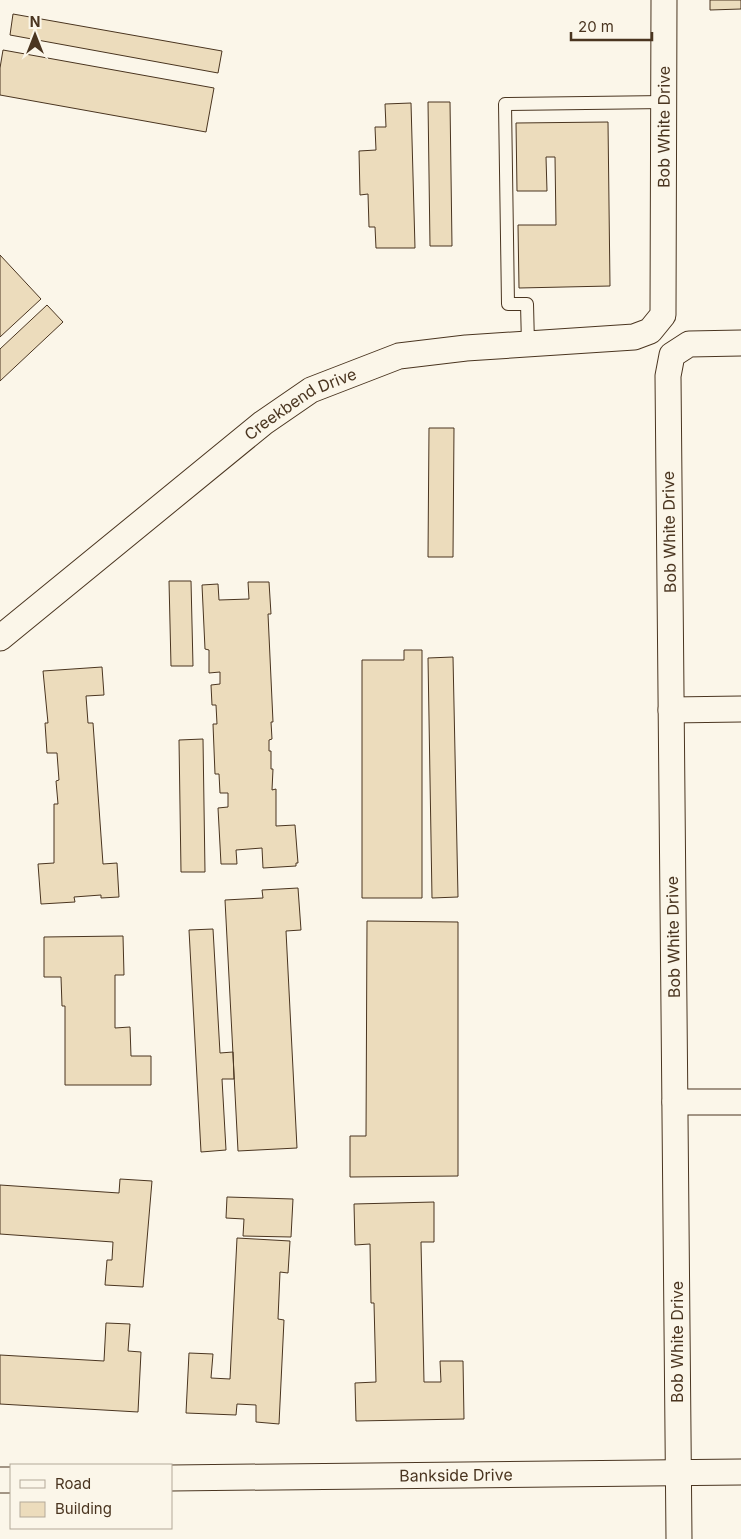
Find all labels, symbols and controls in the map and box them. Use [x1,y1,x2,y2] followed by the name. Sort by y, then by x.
[10,10,60,60] north arrow
[571,10,652,42] scale bar
[30,13,40,30] text: N
[578,17,614,36] text: 20 m
[653,66,674,188] street label: Bob White Drive
[240,363,359,444] street label: Creekbend Drive
[658,471,680,593] street label: Bob White Drive
[662,876,684,998] street label: Bob White Drive
[667,1281,687,1403] street label: Bob White Drive
[10,1464,172,1529] legend
[399,1464,513,1486] street label: Bankside Drive
[55,1474,91,1493] text: Road
[55,1499,112,1518] text: Building

